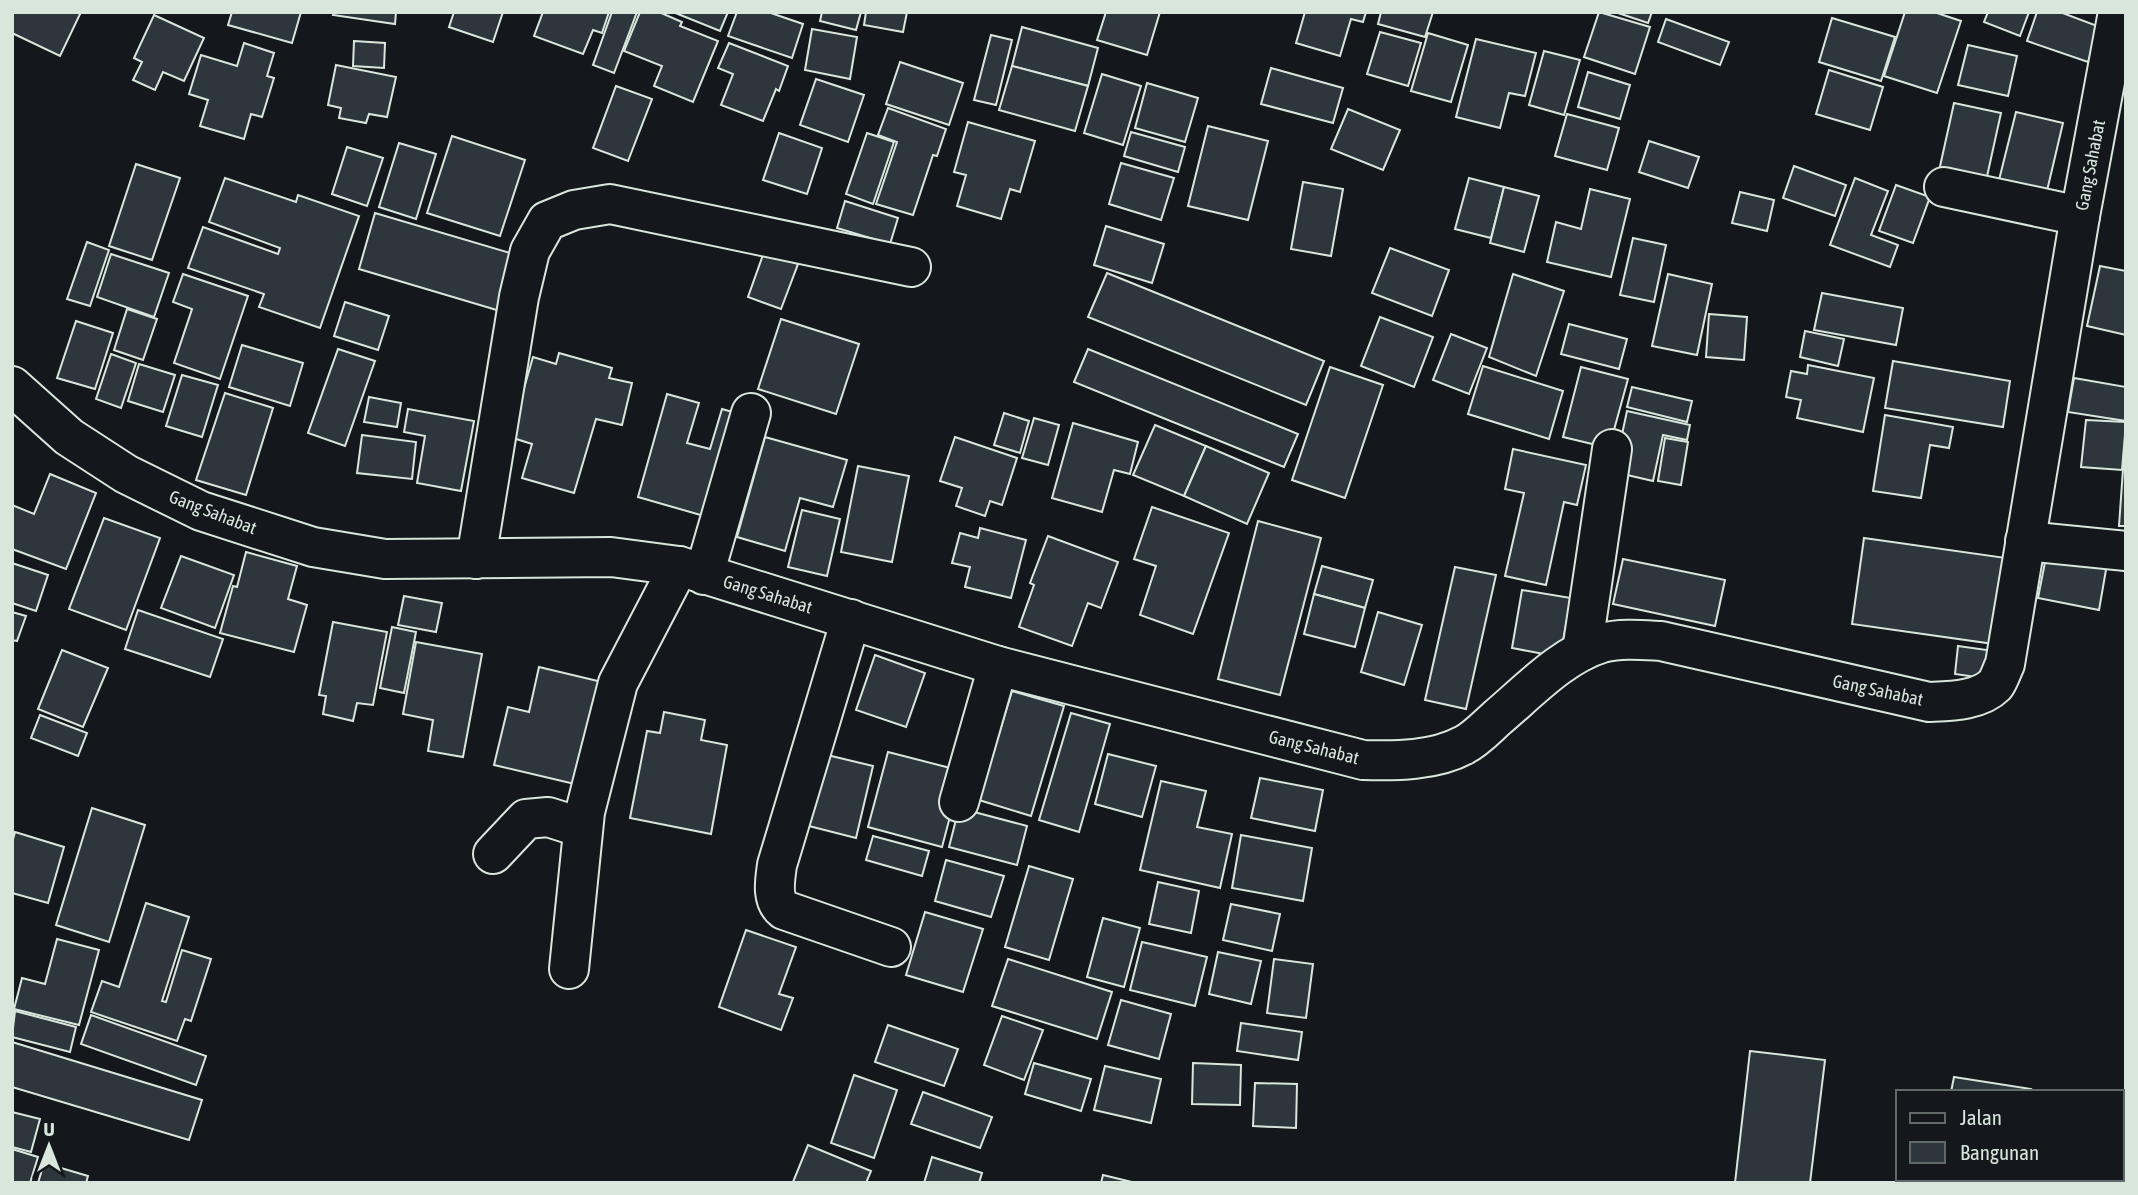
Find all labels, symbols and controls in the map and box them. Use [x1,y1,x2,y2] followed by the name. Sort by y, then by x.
[2071,118,2109,212] street label: Gang Sahabat
[166,486,260,538] street label: Gang Sahabat
[721,571,815,617] street label: Gang Sahabat
[1831,670,1925,710] street label: Gang Sahabat
[1267,726,1361,768] street label: Gang Sahabat
[1896,1090,2124,1181] legend
[1960,1105,2002,1129] text: Jalan
[14,1111,84,1181] north arrow
[43,1118,55,1140] text: U
[1960,1140,2039,1164] text: Bangunan

